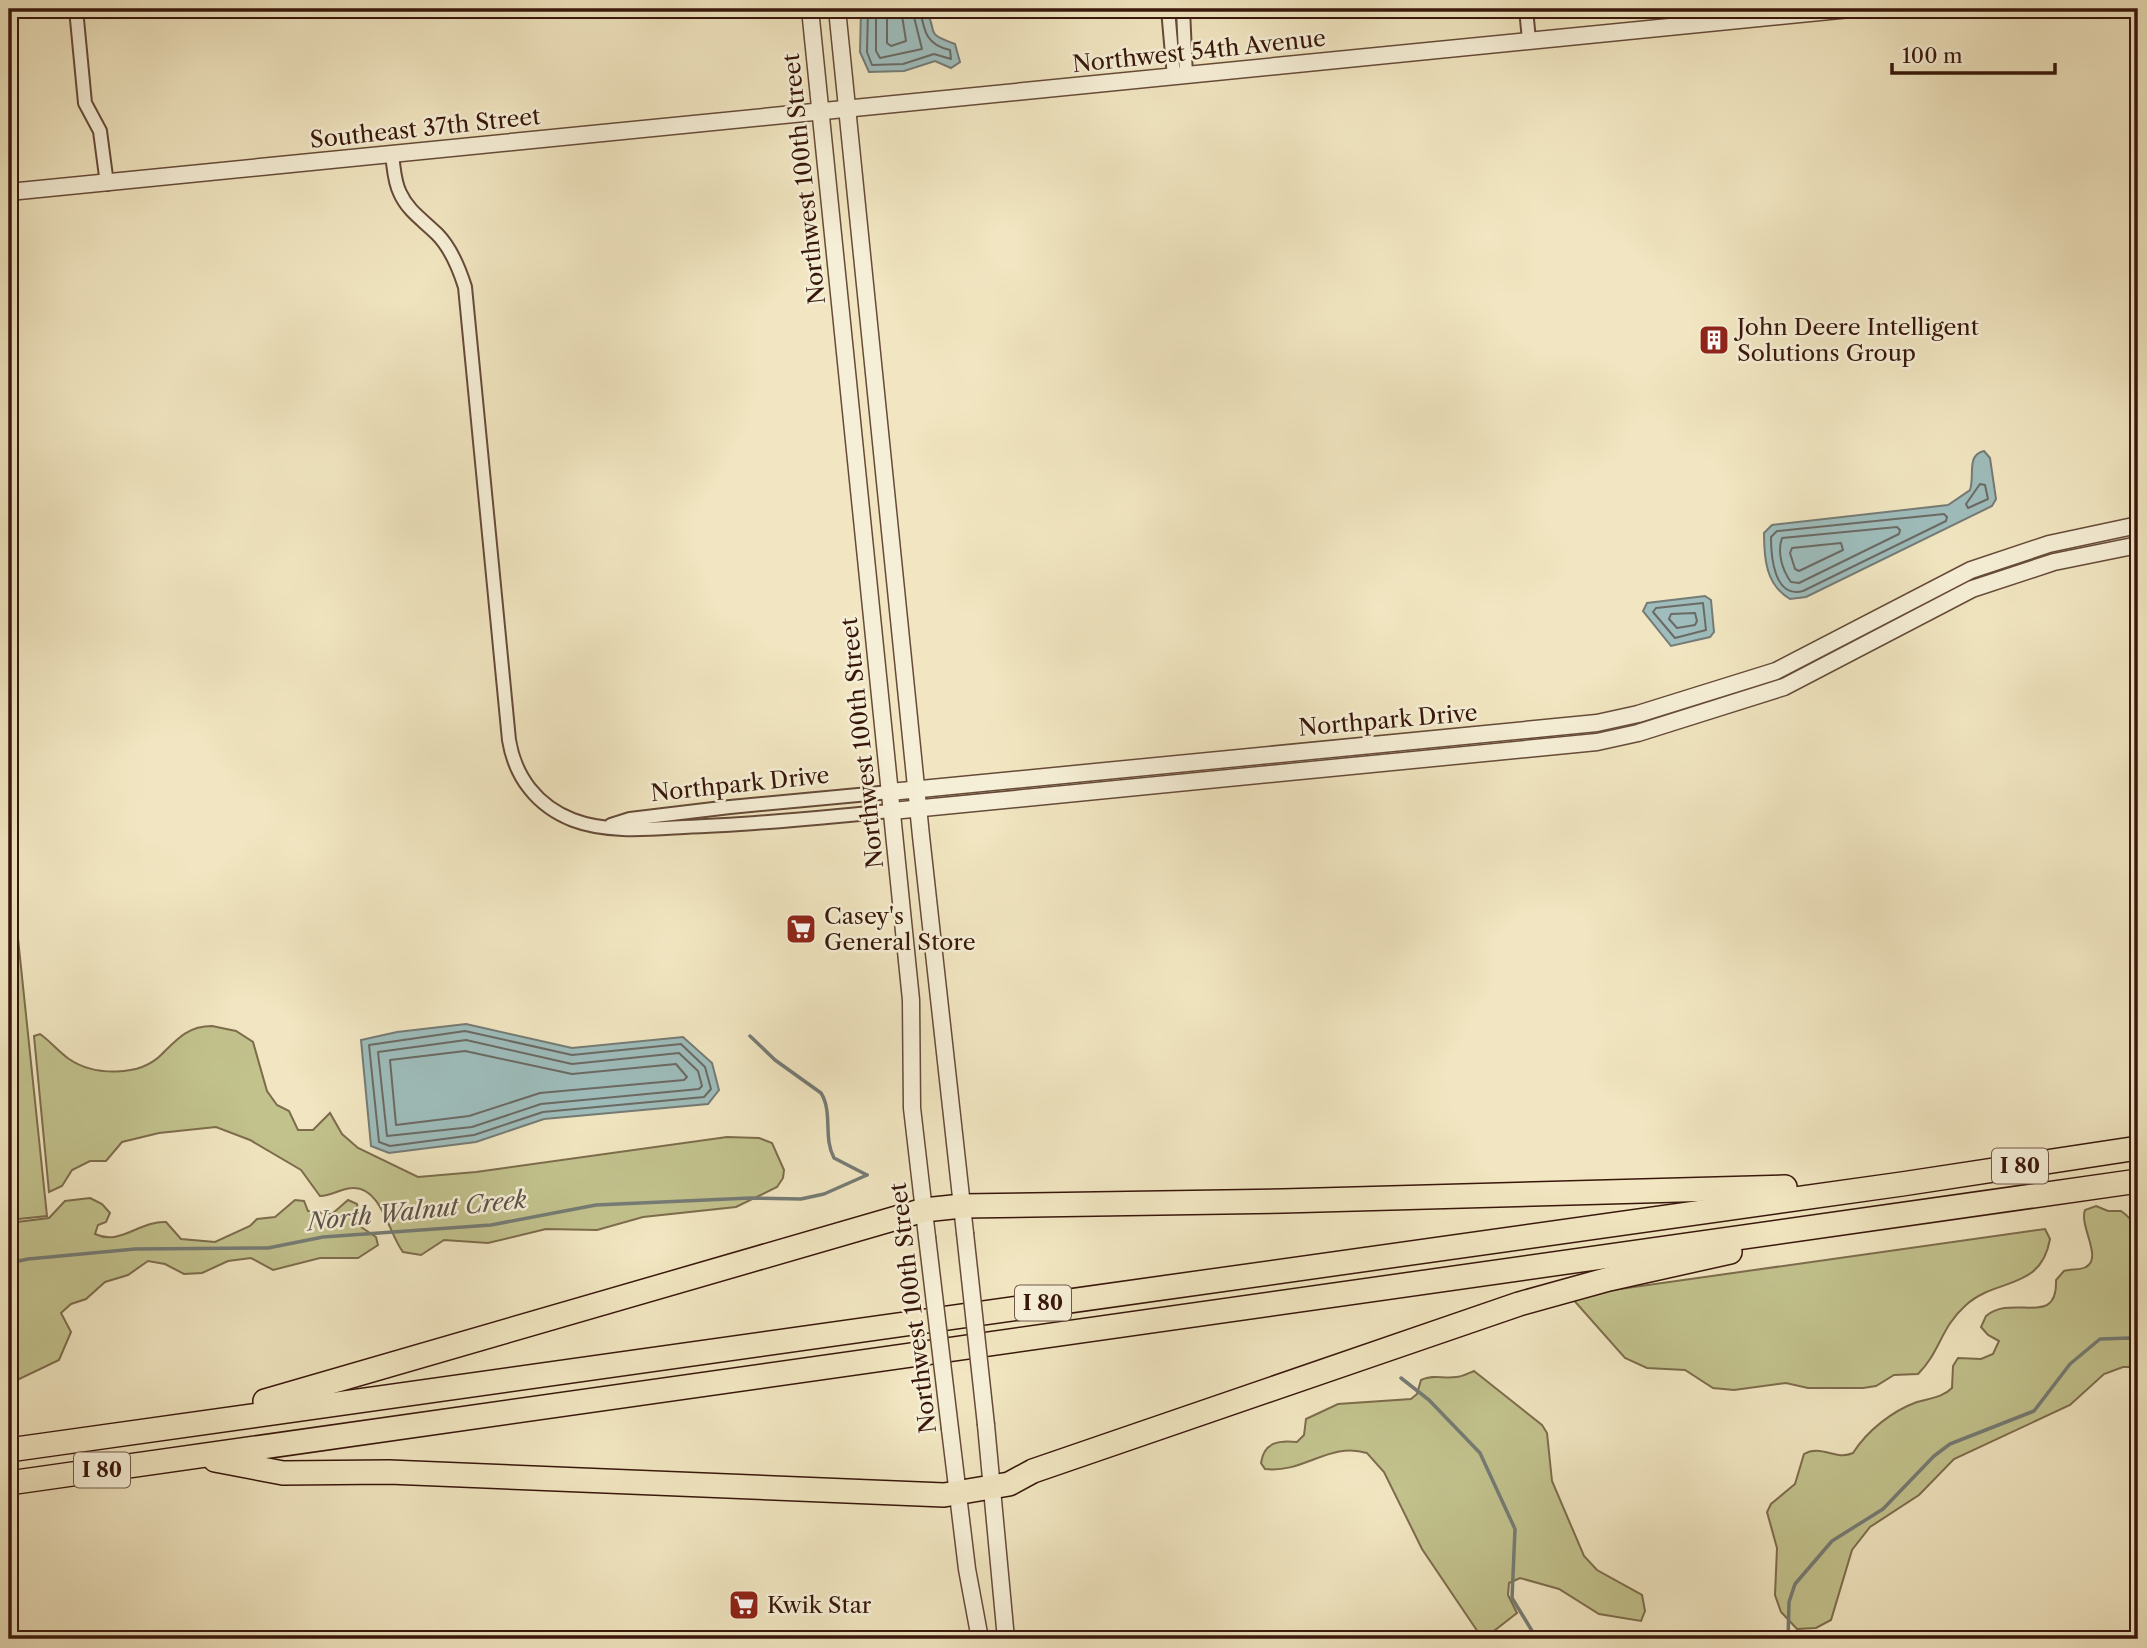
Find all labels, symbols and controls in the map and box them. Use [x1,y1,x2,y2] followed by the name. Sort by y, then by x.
[1071,24,1327,78] street label: Northwest 54th Avenue
[1892,32,2054,76] scale bar
[1902,43,1963,68] text: 100 m
[777,52,831,306] street label: Northwest 100th Street
[308,102,542,154] street label: Southeast 37th Street
[1734,313,1979,367] place label: John Deere Intelligent Solutions Group
[1697,323,1731,357] building icon: John Deere Intelligent Solutions Group
[835,616,889,870] street label: Northwest 100th Street
[1297,698,1479,742] street label: Northpark Drive
[649,761,831,807] street label: Northpark Drive
[824,902,976,956] place label: Casey's General Store
[784,912,818,946] supermarket icon: Casey's General Store
[1992,1148,2048,1184] road number: I 80
[884,1181,942,1435] street label: Northwest 100th Street
[304,1185,529,1237] water label: North Walnut Creek
[1015,1286,1071,1320] road number: I 80
[74,1452,130,1488] road number: I 80
[727,1588,761,1622] supermarket icon: Kwik Star
[767,1591,872,1619] place label: Kwik Star

